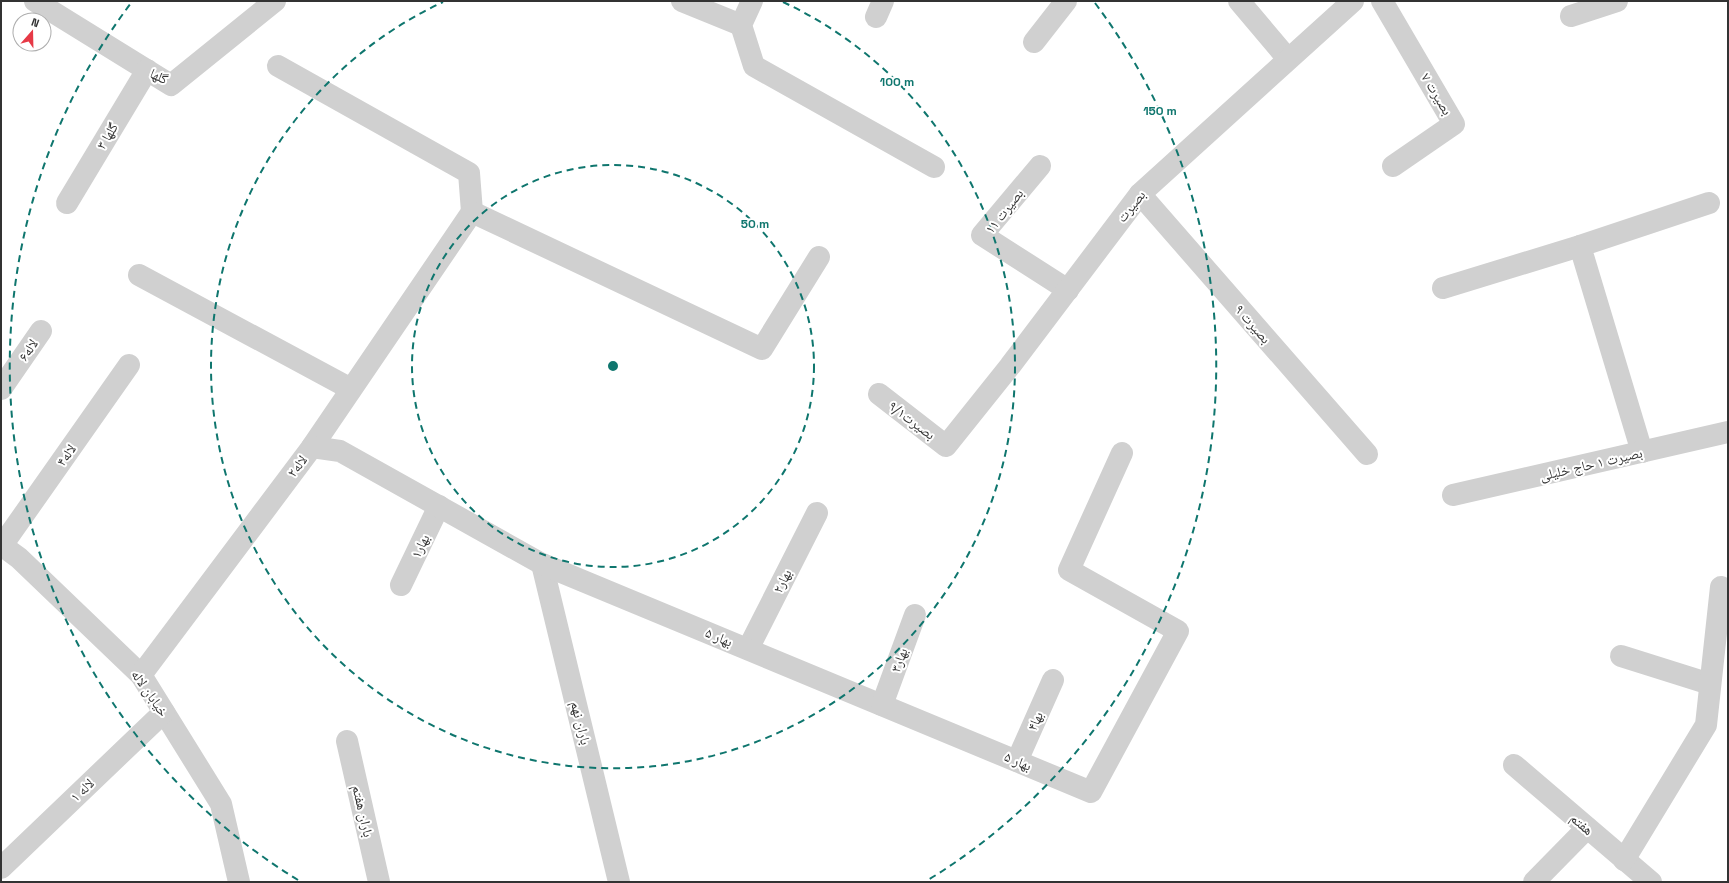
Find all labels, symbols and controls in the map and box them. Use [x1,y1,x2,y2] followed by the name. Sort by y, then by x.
[12,12,52,52] north arrow
[30,15,41,30] text: N
[147,64,171,88] street label: گلها
[1417,70,1457,119] street label: بصیرت ۷
[880,74,914,90] text: 100 m
[1143,103,1177,119] text: 150 m
[92,119,122,153] street label: گلها ۳
[981,185,1027,237] street label: بصیرت ۱۱
[1113,186,1149,226] street label: بصیرت
[741,216,769,232] text: 50 m
[1231,301,1275,347] street label: بصیرت ۹
[14,335,42,365] street label: لاله۶
[606,359,620,373] centre of rings
[885,397,939,444] street label: بصیرت۹/۱
[52,440,80,470] street label: لاله۴
[1538,443,1645,486] street label: بصیرت ۱ حاج خلیلی
[283,451,311,481] street label: لاله۲
[407,531,434,561] street label: بهار۱
[768,566,796,596] street label: بهار۲
[703,623,736,651] street label: بهار ۵
[886,645,912,675] street label: بهار۳
[127,666,173,720] street label: خیابان لاله
[566,699,595,747] street label: باران نهم
[1023,709,1047,733] street label: بها۴
[1002,747,1035,775] street label: بهار ۵
[66,774,98,806] street label: لاله ۱
[347,783,378,839] street label: باران هفتم
[1566,809,1597,840] street label: هفتم

